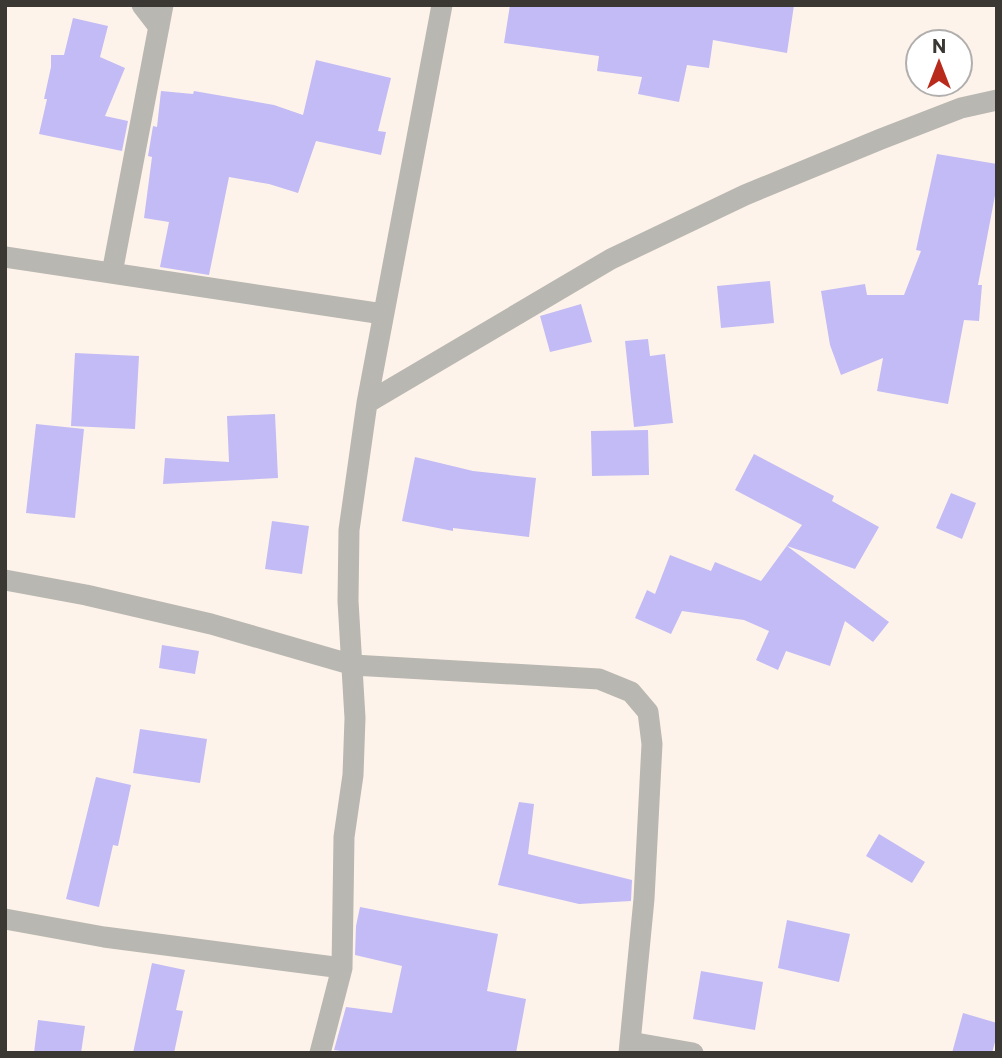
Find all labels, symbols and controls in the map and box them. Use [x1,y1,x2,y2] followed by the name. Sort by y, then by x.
[904,28,974,98] north arrow
[932,34,946,57] text: N

